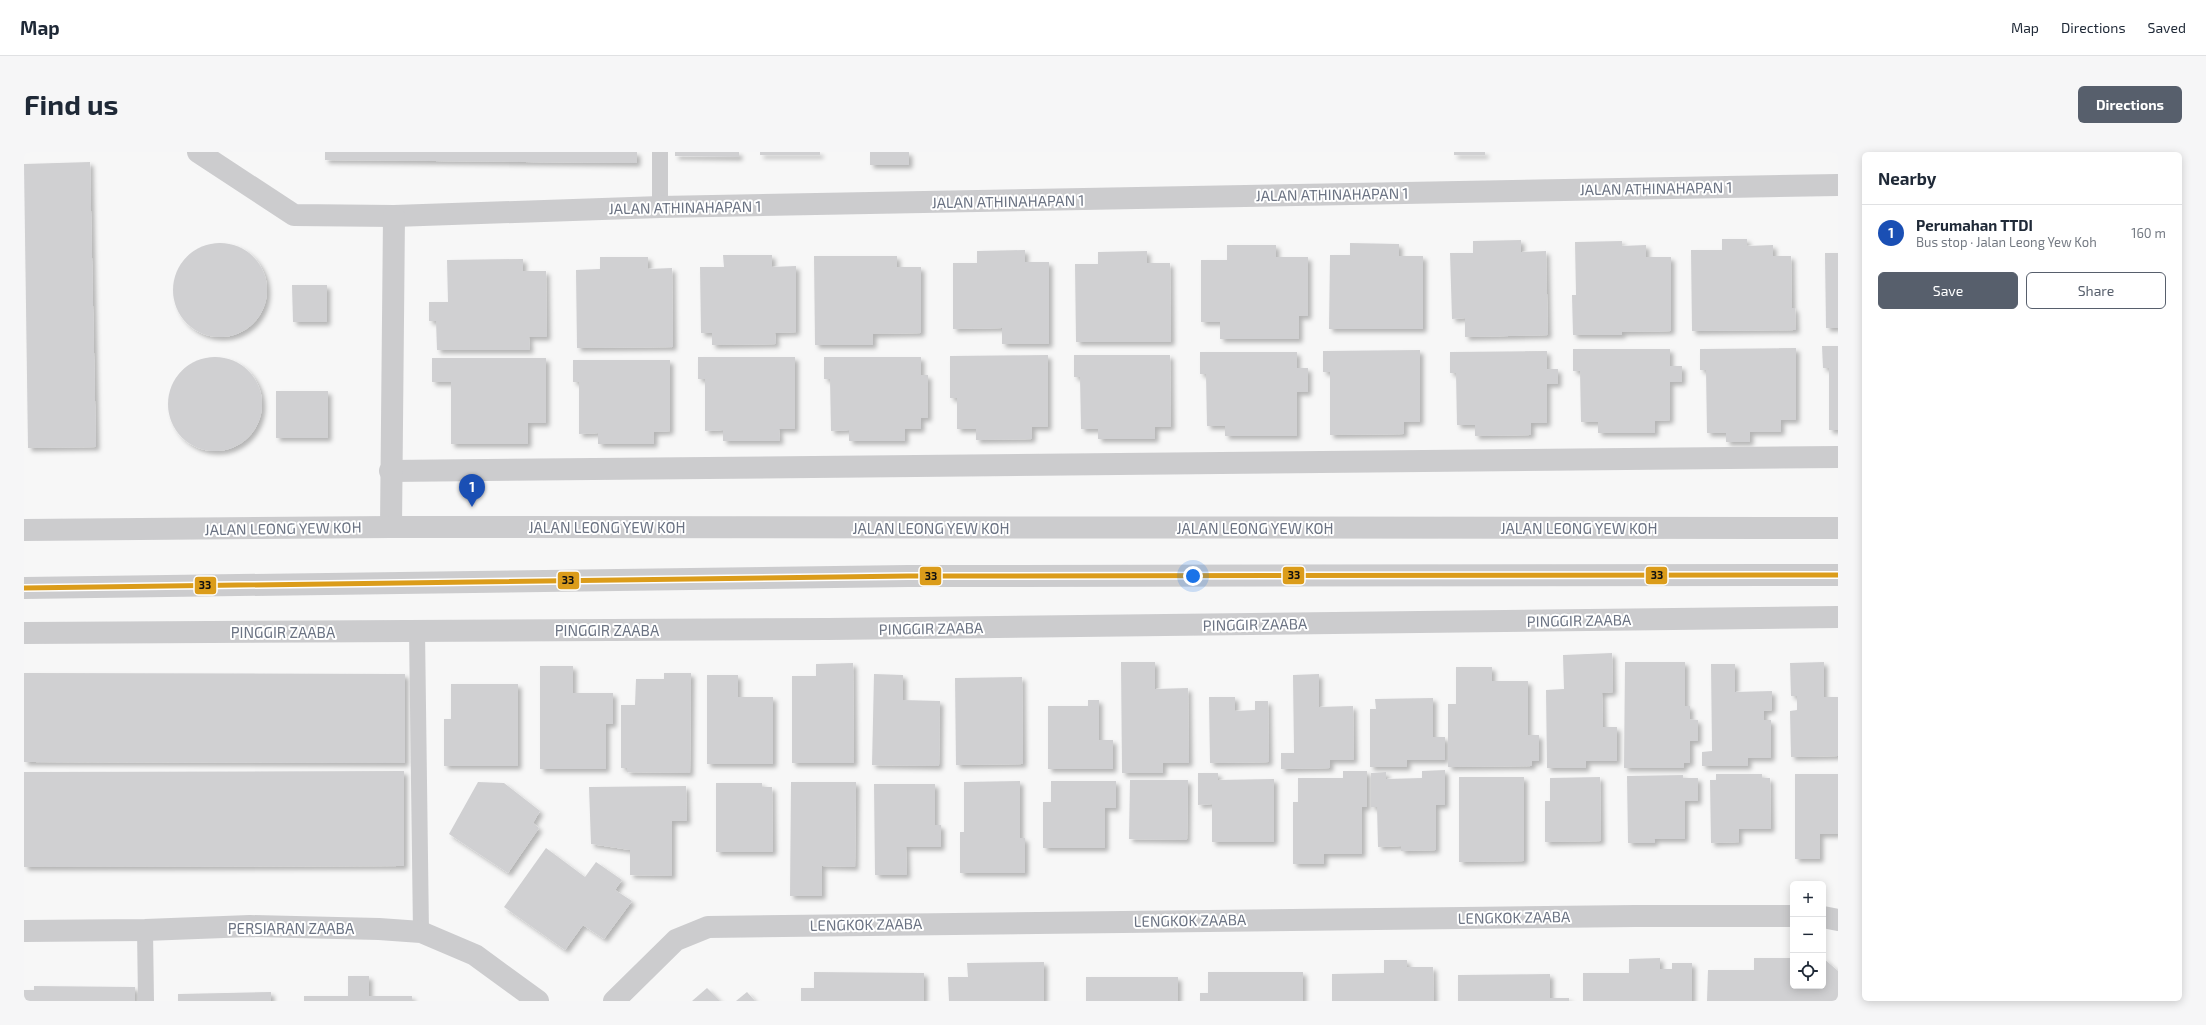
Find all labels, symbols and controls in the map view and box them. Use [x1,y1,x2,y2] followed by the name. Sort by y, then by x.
[20,16,60,39] text: Map
[2011,19,2039,36] text: Map
[2061,19,2126,36] text: Directions
[2148,19,2186,36] text: Saved
[2078,86,2182,123] button: Directions
[24,87,118,121] text: Find us
[1878,168,1936,188] text: Nearby
[1579,178,1733,198] street label: JALAN ATHINAHAPAN 1
[1255,184,1409,204] street label: JALAN ATHINAHAPAN 1
[931,191,1085,211] street label: JALAN ATHINAHAPAN 1
[608,197,762,217] street label: JALAN ATHINAHAPAN 1
[1916,216,2033,234] text: Perumahan TTDI
[1888,225,1894,241] text: 1
[2131,225,2166,241] text: 160 m
[1916,234,2097,250] text: Bus stop · Jalan Leong Yew Koh
[1878,272,2018,309] button: Save
[2026,272,2166,309] button: Share
[459,474,485,507] pin: 1
[204,518,362,538] street label: JALAN LEONG YEW KOH
[528,518,686,536] street label: JALAN LEONG YEW KOH
[852,519,1010,537] street label: JALAN LEONG YEW KOH
[1176,519,1334,537] street label: JALAN LEONG YEW KOH
[1500,519,1658,537] street label: JALAN LEONG YEW KOH
[919,566,942,586] line badge: 33
[1183,566,1203,586] your location
[1282,566,1305,585] line badge: 33
[1645,566,1668,585] line badge: 33
[1288,568,1300,581] text: 33
[1651,568,1663,581] text: 33
[925,569,937,582] text: 33
[557,571,580,590] line badge: 33
[562,573,574,586] text: 33
[194,576,217,595] line badge: 33
[199,578,211,591] text: 33
[1527,610,1632,630] street label: PINGGIR ZAABA
[1203,614,1308,634] street label: PINGGIR ZAABA
[879,618,984,638] street label: PINGGIR ZAABA
[555,621,660,639] street label: PINGGIR ZAABA
[231,623,336,641] street label: PINGGIR ZAABA
[1790,881,1826,989] map controls
[1790,881,1826,917] button: +
[1458,907,1571,927] street label: LENGKOK ZAABA
[1134,910,1247,930] street label: LENGKOK ZAABA
[810,914,923,934] street label: LENGKOK ZAABA
[1790,917,1826,953] button: −
[228,919,355,937] street label: PERSIARAN ZAABA
[1790,953,1826,989] button: locate

